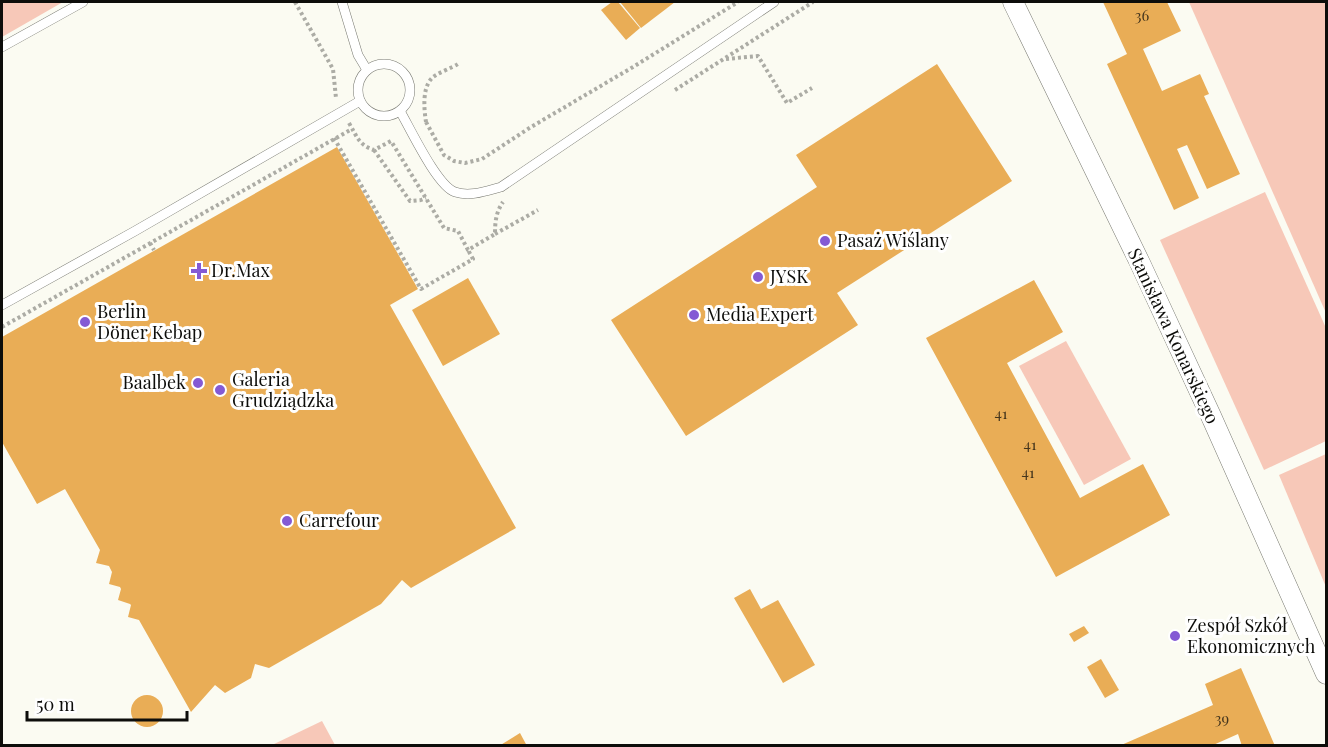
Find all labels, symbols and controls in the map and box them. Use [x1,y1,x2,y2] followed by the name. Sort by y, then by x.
[1135,5,1149,25] house number: 36
[837,228,949,252] place label: Pasaż Wiślany
[818,234,832,248] marker: Pasaż Wiślany
[1123,244,1225,427] street label: Stanisława Konarskiego
[211,258,270,282] place label: Dr.Max
[192,264,206,278] marker: Dr.Max
[769,264,808,288] place label: JYSK
[751,270,765,284] marker: JYSK
[97,299,202,344] place label: Berlin Döner Kebap
[706,302,814,326] place label: Media Expert
[687,308,701,322] marker: Media Expert
[78,315,92,329] marker: Berlin Döner Kebap
[232,367,334,412] place label: Galeria Grudziądzka
[123,370,186,394] place label: Baalbek
[191,376,205,390] marker: Baalbek
[213,383,227,397] marker: Galeria Grudziądzka
[995,403,1008,423] house number: 41
[1024,434,1037,454] house number: 41
[1022,462,1035,482] house number: 41
[299,508,379,532] place label: Carrefour
[280,514,294,528] marker: Carrefour
[1187,613,1316,658] place label: Zespół Szkół Ekonomicznych
[1168,629,1182,643] marker: Zespół Szkół Ekonomicznych
[27,684,188,722] scale bar
[36,692,75,716] text: 50 m
[1215,708,1229,728] house number: 39

